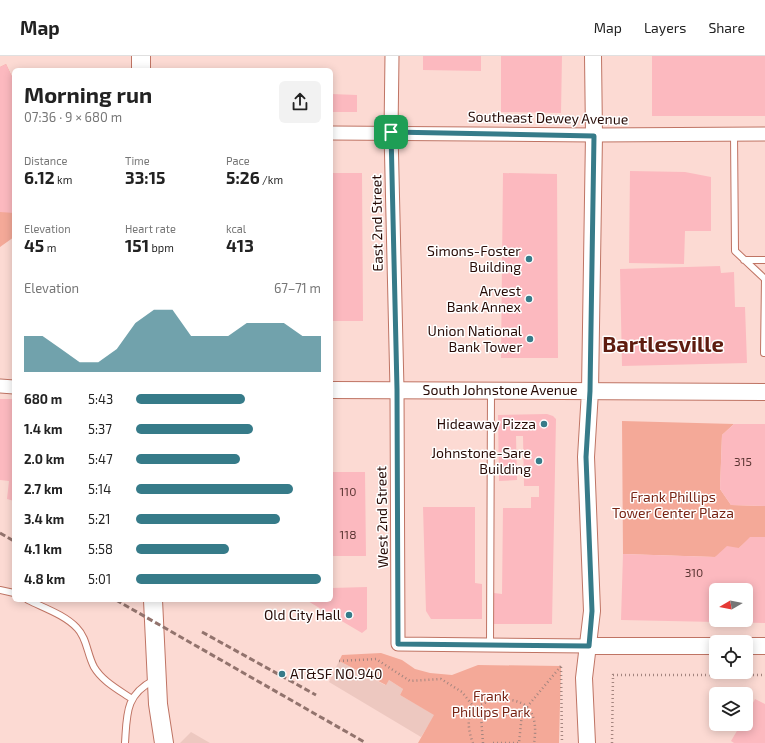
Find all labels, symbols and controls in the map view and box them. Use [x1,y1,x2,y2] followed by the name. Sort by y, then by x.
[20,16,60,39] text: Map
[594,19,622,36] text: Map
[644,19,686,36] text: Layers
[708,19,745,36] text: Share
[24,81,152,107] text: Morning run
[279,81,321,123] button: share
[468,108,628,127] street label: Southeast Dewey Avenue
[24,109,122,125] text: 07:36 · 9 × 680 m
[374,115,408,149] pin
[380,121,402,143] icon: arrive
[24,154,67,167] text: Distance
[125,154,150,167] text: Time
[226,154,250,167] text: Pace
[24,167,55,187] text: 6.12
[125,167,165,187] text: 33:15
[226,167,260,187] text: 5:26
[55,173,72,186] text: km
[260,173,283,186] text: /km
[367,174,386,272] street label: East 2nd Street
[24,222,71,235] text: Elevation
[125,222,176,235] text: Heart rate
[226,222,246,235] text: kcal
[24,235,44,255] text: 45
[125,235,149,255] text: 151
[226,235,254,255] text: 413
[44,241,56,254] text: m
[149,241,174,254] text: bpm
[427,242,521,275] place label: Simons-Foster Building
[524,254,534,264] marker: Simons-Foster Building
[24,280,79,296] text: Elevation
[274,280,321,296] text: 67–71 m
[447,282,522,315] place label: Arvest Bank Annex
[524,294,534,304] marker: Arvest Bank Annex
[428,322,523,355] place label: Union National Bank Tower
[602,330,724,356] district label: Bartlesville
[525,334,535,344] marker: Union National Bank Tower
[423,381,577,398] street label: South Johnstone Avenue
[24,391,62,407] text: 680 m
[88,391,113,407] text: 5:43
[437,415,536,432] place label: Hideaway Pizza
[539,419,549,429] marker: Hideaway Pizza
[24,421,63,437] text: 1.4 km
[88,421,112,437] text: 5:37
[431,444,531,477] place label: Johnstone-Sare Building
[24,451,64,467] text: 2.0 km
[88,451,113,467] text: 5:47
[734,454,752,468] house number: 315
[534,456,544,466] marker: Johnstone-Sare Building
[372,466,391,568] street label: West 2nd Street
[24,481,63,497] text: 2.7 km
[88,481,111,497] text: 5:14
[340,484,356,498] house number: 110
[612,488,734,521] park label: Frank Phillips Tower Center Plaza
[24,511,64,527] text: 3.4 km
[88,511,111,527] text: 5:21
[340,527,356,541] house number: 118
[24,541,62,557] text: 4.1 km
[88,541,113,557] text: 5:58
[685,565,703,579] house number: 310
[24,571,65,587] text: 4.8 km
[88,571,111,587] text: 5:01
[709,583,753,627] north arrow
[709,583,753,731] map controls
[264,606,342,623] place label: Old City Hall
[344,610,354,620] marker: Old City Hall
[709,635,753,679] button: locate
[290,665,383,682] place label: AT&SF NO.940
[277,669,287,679] marker: AT&SF NO.940
[452,687,530,720] park label: Frank Phillips Park
[709,687,753,731] button: layers

